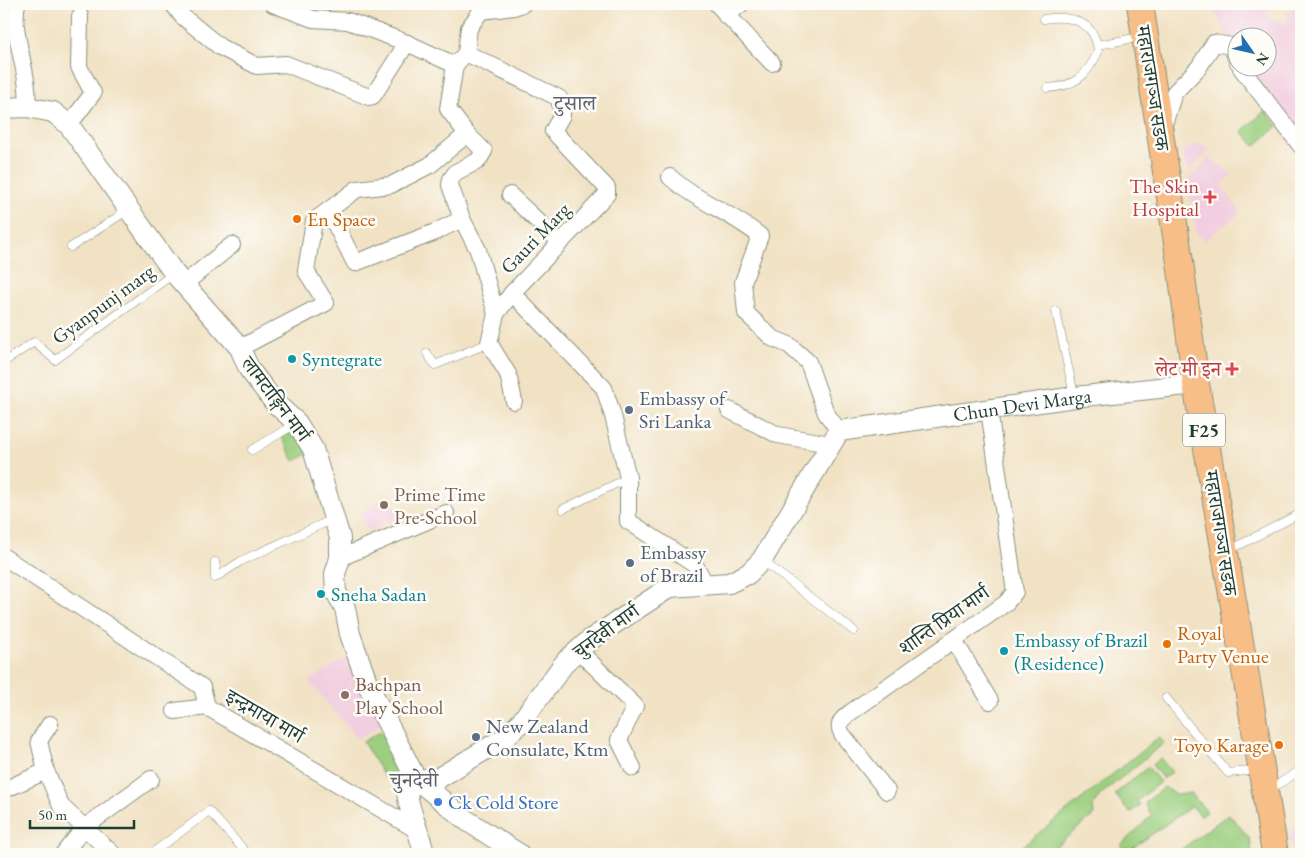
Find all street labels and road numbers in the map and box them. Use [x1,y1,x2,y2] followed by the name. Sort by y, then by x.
[1130,23,1176,154] street label: महाराजगञ्ज सडक
[495,197,576,279] street label: Gauri Marg
[47,258,160,350] street label: Gyanpunj marg
[235,350,317,448] street label: लामटाङ्गिन मार्ग
[952,382,1093,427] street label: Chun Devi Marga
[1183,414,1225,446] road number: F25
[1198,468,1244,599] street label: महाराजगञ्ज सडक
[894,578,996,661] street label: शान्ति प्रिया मार्ग
[567,597,646,665] street label: चुनदेवी मार्ग
[220,683,310,750] street label: इन्द्रमाया मार्ग

